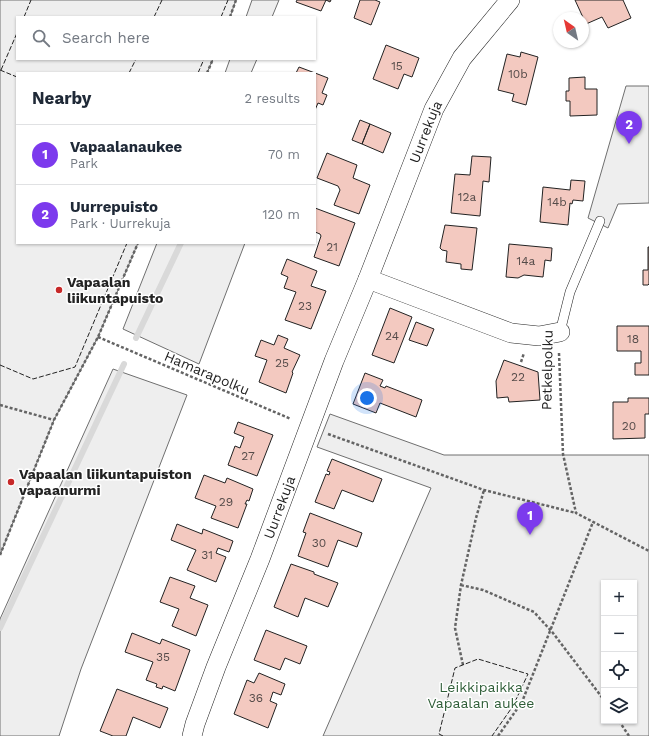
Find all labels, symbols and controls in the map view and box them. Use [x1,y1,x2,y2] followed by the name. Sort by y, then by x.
[553,12,589,48] north arrow
[16,16,316,60] search box
[30,27,52,49] icon: search
[62,29,150,47] text: Search here
[391,59,403,73] house number: 15
[508,67,528,81] house number: 10b
[32,88,91,108] text: Nearby
[245,91,300,106] text: 2 results
[406,97,445,165] street label: Uurrekuja
[616,111,642,144] pin: 2
[70,138,182,156] text: Vapaalanaukee
[42,147,48,162] text: 1
[268,147,300,162] text: 70 m
[70,156,98,171] text: Park
[458,190,476,204] house number: 12a
[547,195,567,209] house number: 14b
[70,198,158,216] text: Uurrepuisto
[41,207,49,222] text: 2
[262,207,300,222] text: 120 m
[70,216,171,231] text: Park · Uurrekuja
[326,240,338,254] house number: 21
[517,254,536,268] house number: 14a
[67,274,163,306] place label: Vapaalan liikuntapuisto
[54,285,64,295] marker: Vapaalan liikuntapuisto
[298,299,312,313] house number: 23
[385,329,399,343] house number: 24
[538,330,556,410] street label: Petkelpolku
[627,332,639,346] house number: 18
[162,348,252,398] street label: Hamarapolku
[275,356,289,370] house number: 25
[511,370,525,384] house number: 22
[357,388,377,408] your location
[622,419,636,433] house number: 20
[241,449,255,463] house number: 27
[18,466,192,498] place label: Vapaalan liikuntapuiston vapaanurmi
[260,473,298,541] street label: Uurrekuja
[6,477,16,487] marker: Vapaalan liikuntapuiston vapaanurmi
[219,495,233,509] house number: 29
[517,502,543,535] pin: 1
[312,536,326,550] house number: 30
[201,548,213,562] house number: 31
[601,580,637,724] map controls
[601,580,637,616] button: +
[601,616,637,652] button: −
[156,650,170,664] house number: 35
[601,652,637,688] button: locate
[428,679,534,711] park label: Leikkipaikka Vapaalan aukee
[601,688,637,724] button: layers
[249,691,263,705] house number: 36

